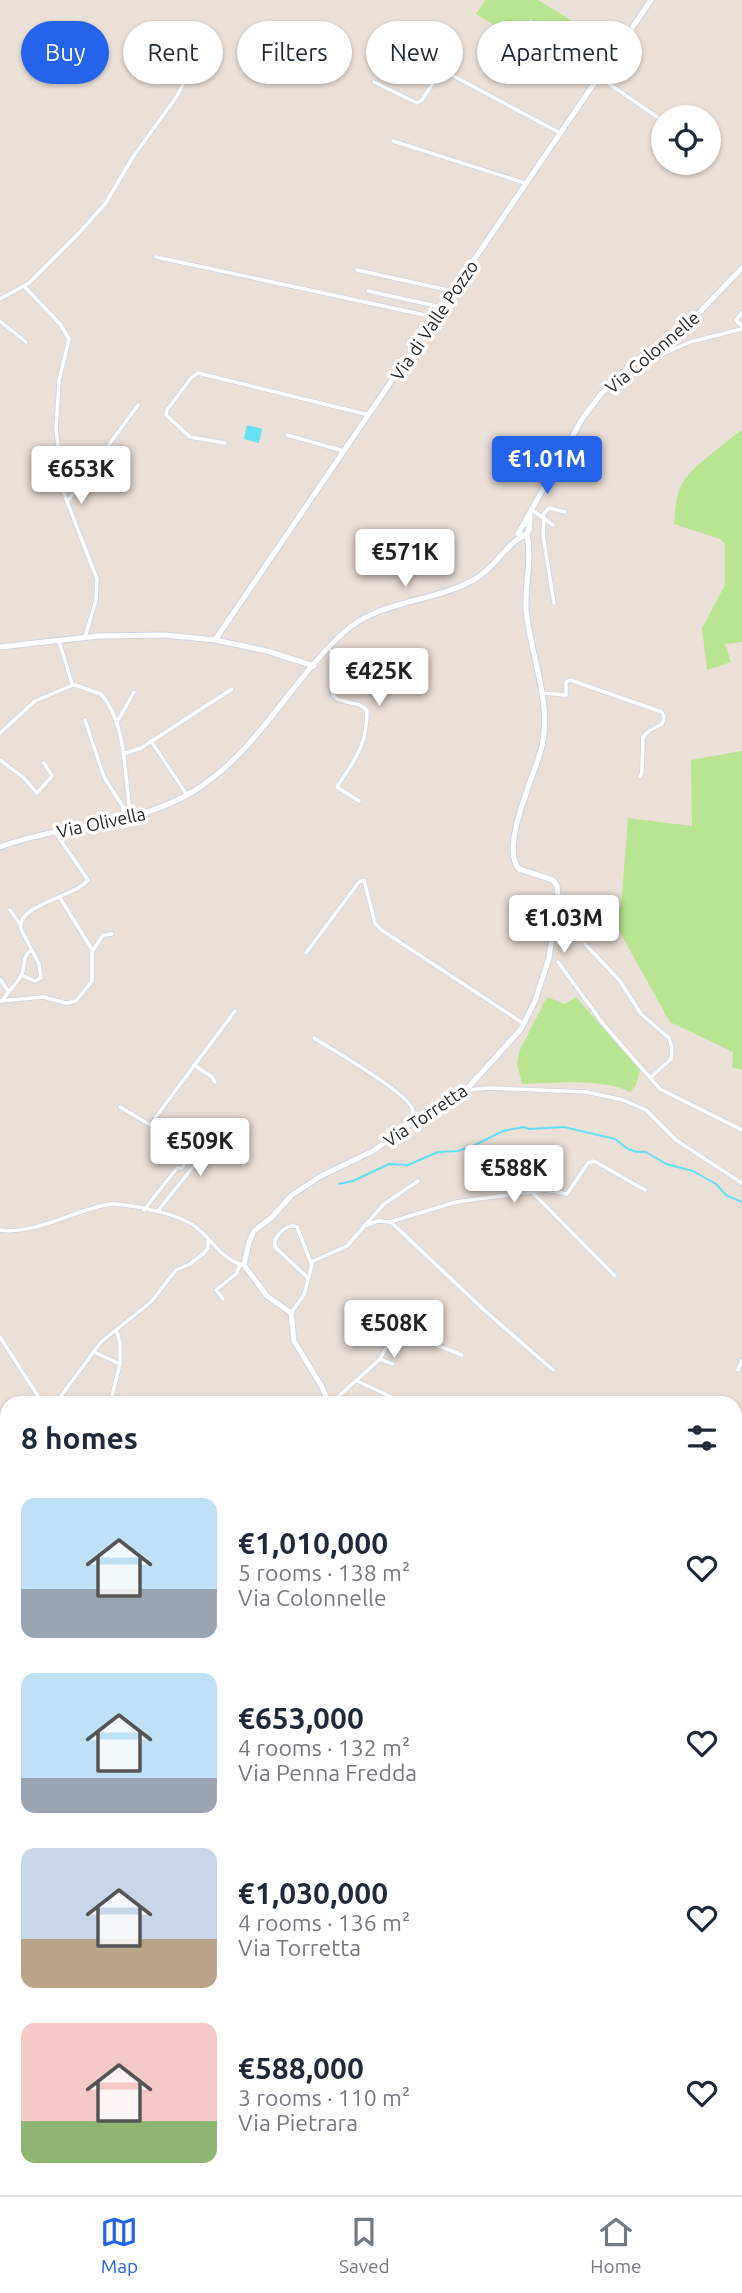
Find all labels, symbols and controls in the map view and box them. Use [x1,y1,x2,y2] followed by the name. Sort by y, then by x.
[21,21,109,84] chip: Buy
[123,21,223,84] chip: Rent
[237,21,352,84] chip: Filters
[366,21,463,84] chip: New
[477,21,642,84] chip: Apartment
[651,105,721,175] map controls
[651,105,721,175] button: locate
[386,256,482,384] street label: Via di Valle Pozzo
[601,307,703,397] street label: Via Colonnelle
[490,436,604,496] pin: €1.01M
[508,446,586,471] text: €1.01M
[32,447,130,506] pin: €653K
[47,456,115,481] text: €653K
[356,530,454,589] pin: €571K
[371,539,439,564] text: €571K
[330,648,428,708] pin: €425K
[345,658,413,683] text: €425K
[55,803,147,841] street label: Via Olivella
[507,895,621,955] pin: €1.03M
[525,905,603,930] text: €1.03M
[379,1080,471,1150] street label: Via Torretta
[151,1118,249,1178] pin: €509K
[166,1128,234,1153] text: €509K
[465,1146,563,1205] pin: €588K
[480,1155,548,1180] text: €588K
[345,1300,443,1360] pin: €508K
[360,1310,428,1335] text: €508K
[683,1419,721,1457] icon: filters
[21,1421,138,1455] text: 8 homes
[77,1526,161,1610] icon: home
[238,1526,388,1560] text: €1,010,000
[683,1549,721,1587] icon: heart
[238,1560,410,1585] text: 5 rooms · 138 m²
[238,1585,387,1610] text: Via Colonnelle
[77,1701,161,1785] icon: home
[238,1701,364,1735] text: €653,000
[683,1724,721,1762] icon: heart
[238,1735,410,1760] text: 4 rooms · 132 m²
[238,1760,417,1785] text: Via Penna Fredda
[77,1876,161,1960] icon: home
[238,1876,388,1910] text: €1,030,000
[683,1899,721,1937] icon: heart
[238,1910,410,1935] text: 4 rooms · 136 m²
[238,1935,361,1960] text: Via Torretta
[77,2051,161,2135] icon: home
[238,2051,364,2085] text: €588,000
[683,2074,721,2112] icon: heart
[238,2085,410,2110] text: 3 rooms · 110 m²
[238,2110,358,2135] text: Via Pietrara
[100,2213,138,2277] tab: Map
[339,2213,390,2277] tab: Saved
[590,2213,642,2277] tab: Home

